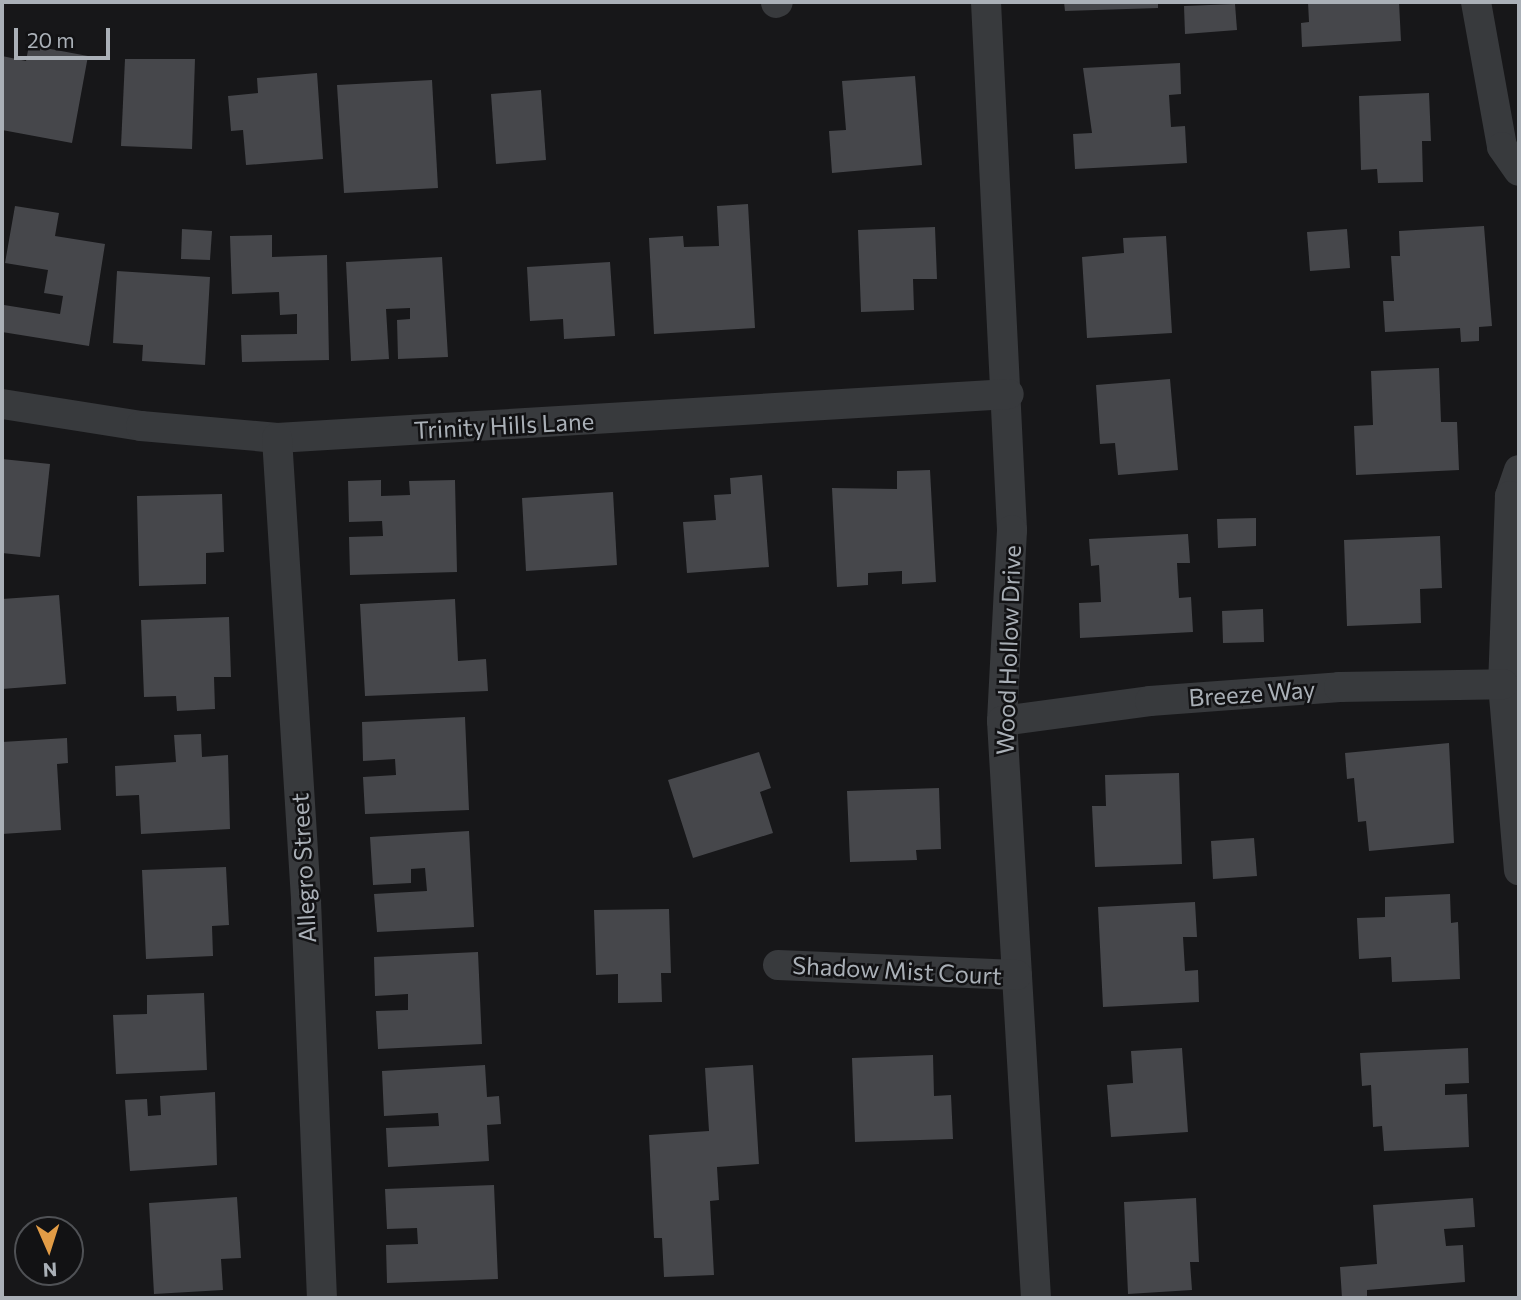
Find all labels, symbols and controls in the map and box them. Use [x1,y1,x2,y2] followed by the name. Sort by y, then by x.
[18,14,114,58] scale bar
[27,27,75,52] text: 20 m
[413,406,595,444] street label: Trinity Hills Lane
[990,544,1026,756] street label: Wood Hollow Drive
[1188,674,1316,712] street label: Breeze Way
[285,792,321,944] street label: Allegro Street
[791,950,1003,990] street label: Shadow Mist Court
[14,1216,84,1286] north arrow
[42,1259,58,1282] text: N

